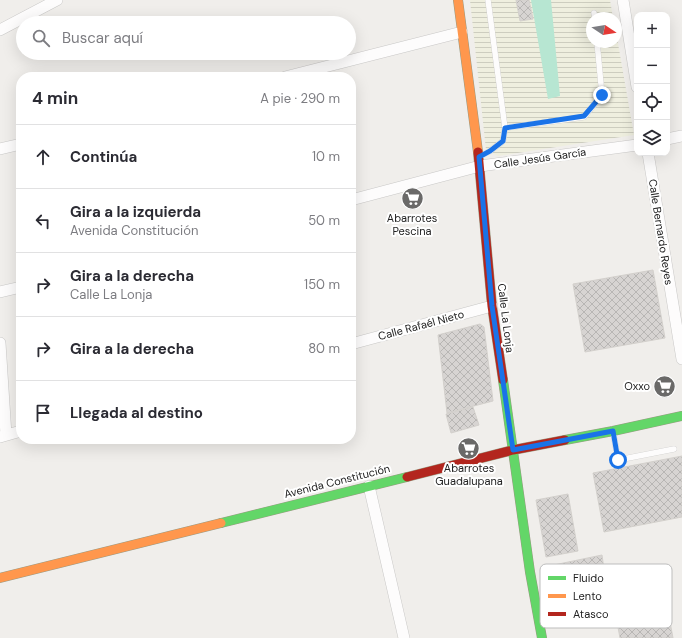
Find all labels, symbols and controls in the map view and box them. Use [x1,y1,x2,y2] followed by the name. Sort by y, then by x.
[586,12,622,48] north arrow
[634,12,670,156] map controls
[634,12,670,48] button: +
[16,16,356,60] search box
[30,27,52,49] icon: search
[62,28,143,48] text: Buscar aquí
[634,48,670,84] button: −
[634,84,670,120] button: locate
[593,86,611,104] route end
[32,87,78,109] text: 4 min
[260,90,340,107] text: A pie · 290 m
[634,120,670,156] button: layers
[493,145,587,171] street label: Calle Jesús García
[32,146,54,168] icon: ahead
[70,147,137,167] text: Continúa
[312,148,340,165] text: 10 m
[646,178,676,286] street label: Calle Bernardo Reyes
[399,185,425,211] supermarket icon: Abarrotes Pescina
[70,202,201,222] text: Gira a la izquierda
[32,210,54,232] icon: left
[387,211,437,238] place label: Abarrotes Pescina
[308,212,340,229] text: 50 m
[70,222,198,239] text: Avenida Constitución
[70,266,194,286] text: Gira a la derecha
[32,274,54,296] icon: right
[304,276,340,293] text: 150 m
[495,283,517,353] street label: Calle La Lonja
[70,286,152,303] text: Calle La Lonja
[376,307,466,343] street label: Calle Rafaél Nieto
[32,338,54,360] icon: right
[70,339,194,359] text: Gira a la derecha
[308,340,340,357] text: 80 m
[652,373,678,399] supermarket icon: Oxxo
[624,379,650,393] place label: Oxxo
[32,402,54,424] icon: arrive
[70,403,203,423] text: Llegada al destino
[456,435,482,461] supermarket icon: Abarrotes Guadalupana
[609,451,627,469] route start
[283,461,391,501] street label: Avenida Constitución
[435,461,503,488] place label: Abarrotes Guadalupana
[540,564,672,628] legend
[573,571,604,585] text: Fluido
[573,589,602,603] text: Lento
[573,607,608,621] text: Atasco

